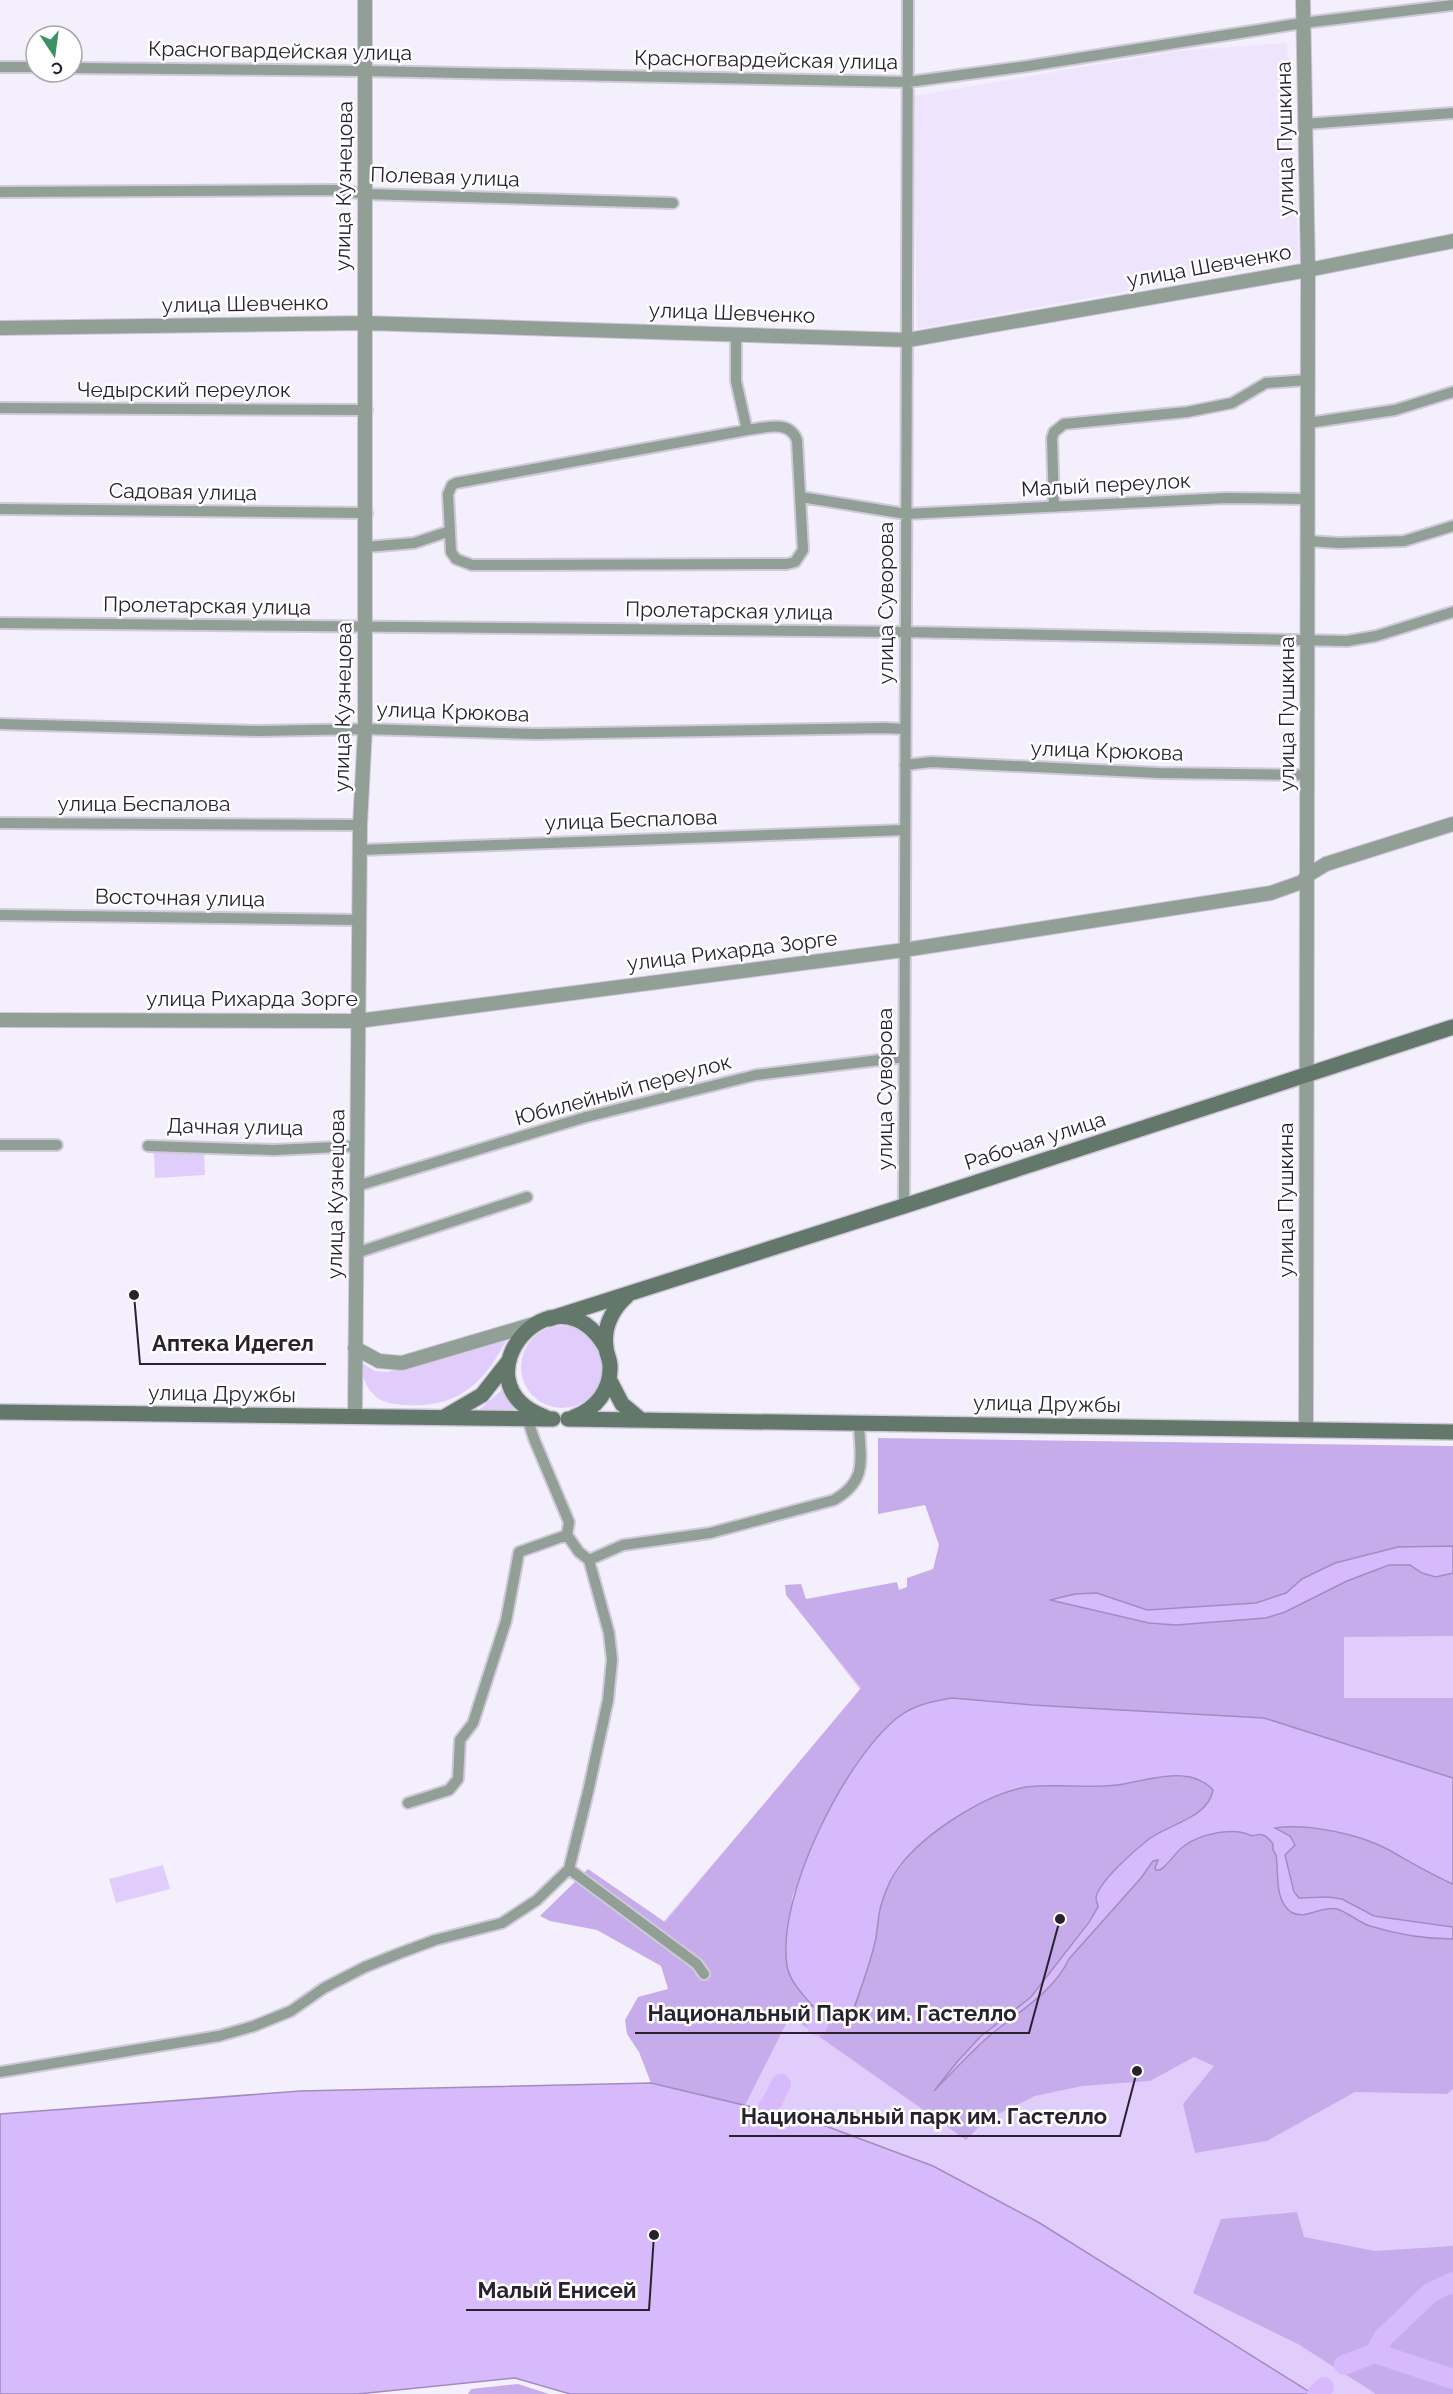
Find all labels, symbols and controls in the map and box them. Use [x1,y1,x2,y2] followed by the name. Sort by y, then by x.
[24,24,84,84] north arrow
[148,36,412,65] street label: Красногвардейская улица
[634,45,898,74] street label: Красногвардейская улица
[50,58,65,79] text: С
[1271,61,1298,217] street label: улица Пушкина
[330,101,357,271] street label: улица Кузнецова
[370,161,520,192] street label: Полевая улица
[1125,239,1293,292] street label: улица Шевченко
[162,290,328,317] street label: улица Шевченко
[648,297,816,328] street label: улица Шевченко
[77,377,291,402] street label: Чедырский переулок
[1021,468,1191,501] street label: Малый переулок
[109,478,257,505] street label: Садовая улица
[873,522,898,684] street label: улица Суворова
[103,591,311,620] street label: Пролетарская улица
[625,596,833,625] street label: Пролетарская улица
[329,622,356,792] street label: улица Кузнецова
[1274,637,1299,791] street label: улица Пушкина
[376,696,530,727] street label: улица Крюкова
[1030,735,1184,766] street label: улица Крюкова
[58,791,230,816] street label: улица Беспалова
[544,804,718,835] street label: улица Беспалова
[95,884,265,911] street label: Восточная улица
[625,925,839,976] street label: улица Рихарда Зорге
[146,986,358,1011] street label: улица Рихарда Зорге
[872,1008,897,1170] street label: улица Суворова
[512,1049,734,1130] street label: Юбилейный переулок
[961,1106,1109,1175] street label: Рабочая улица
[322,1109,349,1279] street label: улица Кузнецова
[166,1113,304,1140] street label: Дачная улица
[1273,1123,1298,1277] street label: улица Пушкина
[140,1324,326,1364] callout: Аптека Идегел
[152,1330,314,1356] text: Аптека Идегел
[148,1380,296,1407] street label: улица Дружбы
[973,1390,1121,1417] street label: улица Дружбы
[635,1993,1029,2033] callout: Национальный Парк им. Гастелло
[647,2000,1017,2026] text: Национальный Парк им. Гастелло
[729,2096,1120,2136] callout: Национальный парк им. Гастелло
[741,2103,1107,2129] text: Национальный парк им. Гастелло
[466,2270,649,2310] callout: Малый Енисей
[478,2277,636,2303] text: Малый Енисей

